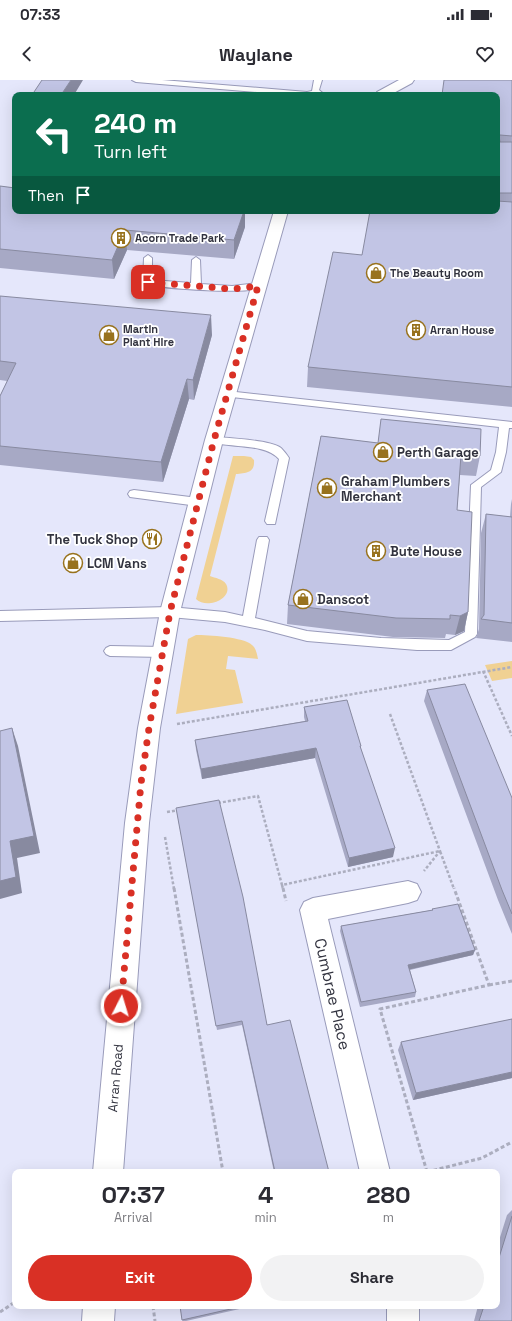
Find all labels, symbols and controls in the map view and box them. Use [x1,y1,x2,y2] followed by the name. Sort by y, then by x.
[20,5,60,24] text: 07:33
[16,43,38,65] icon: back
[219,43,293,66] text: Waylane
[474,43,496,65] icon: heart
[94,105,177,141] text: 240 m
[28,108,80,160] icon: left
[94,140,167,163] text: Turn left
[72,184,94,206] icon: arrive
[28,186,64,205] text: Then
[110,227,132,249] building icon: Acorn Trade Park
[135,231,225,245] place label: Acorn Trade Park
[365,262,387,284] shop icon: The Beauty Room
[131,265,165,299] pin
[390,266,483,280] place label: The Beauty Room
[137,271,159,293] icon: arrive
[405,319,427,341] building icon: Arran House
[123,322,174,349] place label: Martin Plant Hire
[430,323,494,337] place label: Arran House
[98,324,120,346] shop icon: Martin Plant Hire
[372,441,394,463] shop icon: Perth Garage
[397,444,479,461] place label: Perth Garage
[341,473,450,505] place label: Graham Plumbers Merchant
[316,477,338,499] shop icon: Graham Plumbers Merchant
[141,528,163,550] restaurant icon: The Tuck Shop
[47,531,138,548] place label: The Tuck Shop
[365,540,387,562] building icon: Bute House
[390,543,462,560] place label: Bute House
[62,552,84,574] shop icon: LCM Vans
[87,555,147,572] place label: LCM Vans
[292,588,314,610] shop icon: Danscot
[317,591,369,608] place label: Danscot
[309,936,356,1052] street label: Cumbrae Place
[100,985,142,1027] position arrow
[104,1043,127,1113] street label: Arran Road
[102,1179,165,1210] text: 07:37
[258,1179,273,1210] text: 4
[366,1179,410,1210] text: 280
[114,1209,153,1226] text: Arrival
[254,1209,277,1226] text: min
[383,1209,394,1226] text: m
[28,1255,252,1301] button: Exit
[260,1255,484,1301] button: Share

